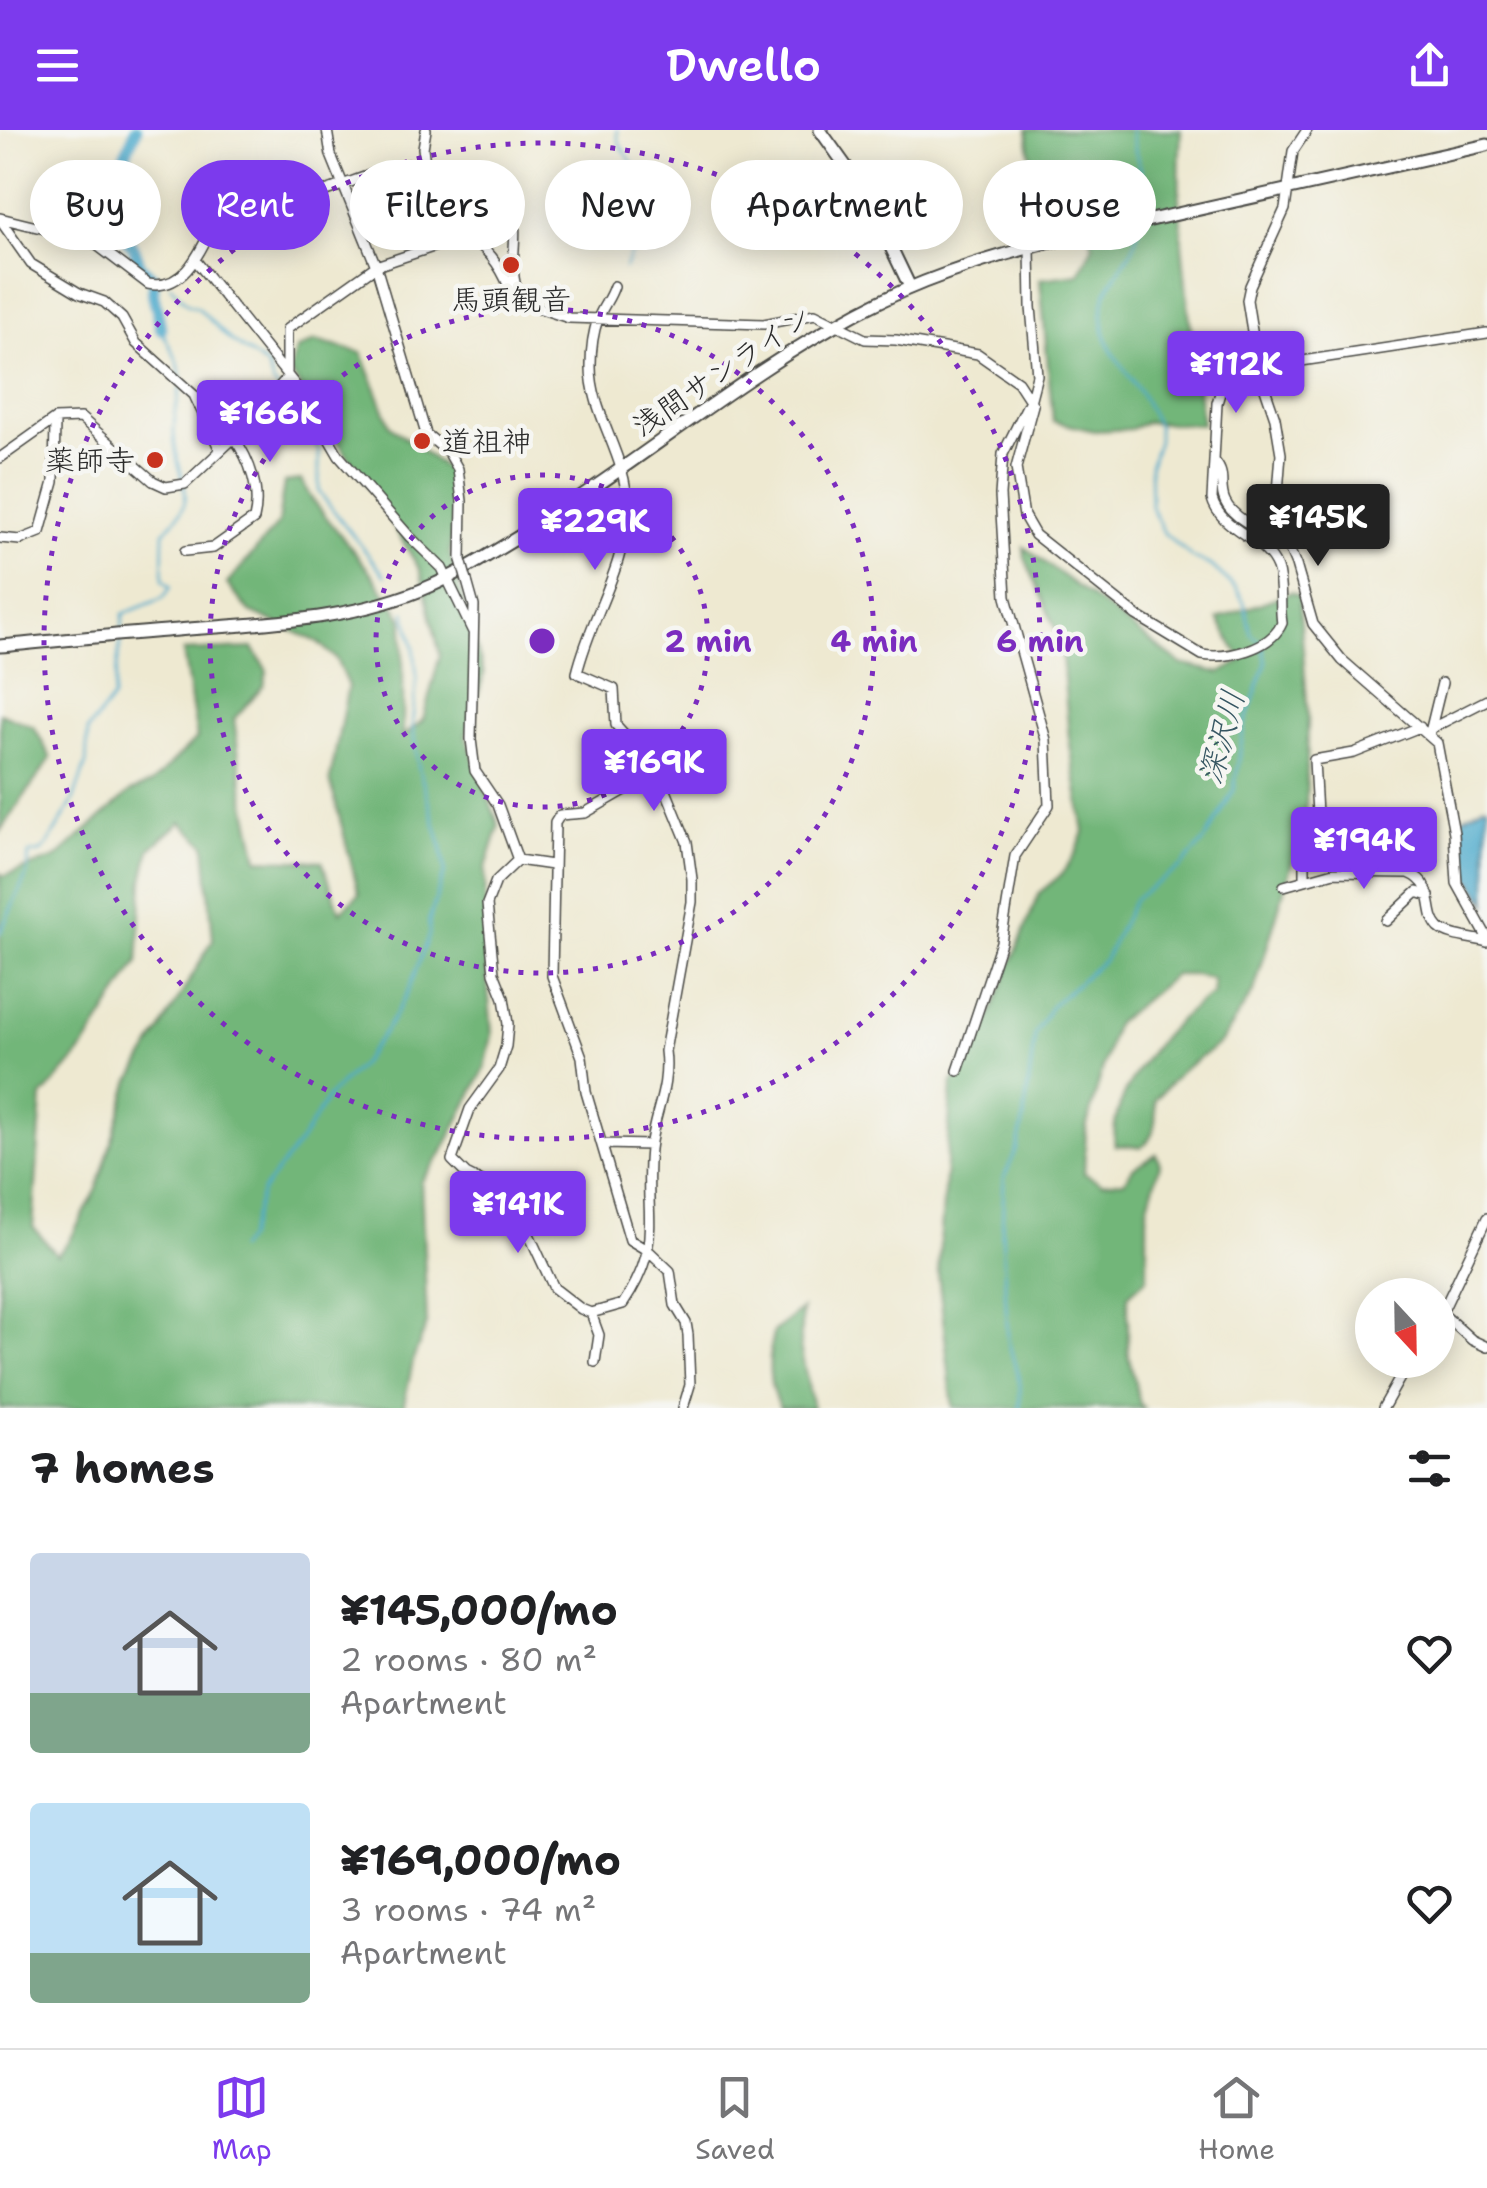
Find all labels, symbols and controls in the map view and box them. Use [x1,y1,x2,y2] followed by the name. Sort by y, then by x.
[666,35,821,95] text: Dwello
[30,38,85,93] icon: menu
[1402,38,1457,93] icon: share
[30,160,161,250] chip: Buy
[181,160,330,250] chip: Rent
[350,160,525,250] chip: Filters
[545,160,691,250] chip: New
[711,160,963,250] chip: Apartment
[983,160,1156,250] chip: House
[500,254,522,276] marker: 馬頭観音
[451,279,571,320] place label: 馬頭観音
[624,296,820,446] street label: 浅間サンライン
[1166,331,1306,416] pin: ¥112K
[1189,342,1283,385] text: ¥112K
[200,380,340,465] pin: ¥166K
[219,391,321,434] text: ¥166K
[442,421,532,462] place label: 道祖神
[411,430,433,452] marker: 道祖神
[45,440,135,481] place label: 薬師寺
[144,449,166,471] marker: 薬師寺
[1248,484,1388,569] pin: ¥145K
[525,488,665,573] pin: ¥229K
[1269,495,1367,538] text: ¥145K
[540,499,650,542] text: ¥229K
[664,621,752,662] text: 2 min
[830,621,918,662] text: 4 min
[996,621,1084,662] text: 6 min
[524,623,560,659] centre of rings
[1188,685,1254,789] water label: 深沢川
[584,729,724,814] pin: ¥169K
[604,740,704,783] text: ¥169K
[1294,807,1434,892] pin: ¥194K
[1313,818,1415,861] text: ¥194K
[448,1171,588,1256] pin: ¥141K
[472,1182,564,1225] text: ¥141K
[1355,1278,1455,1378] north arrow
[1355,1278,1455,1378] map controls
[30,1440,215,1496] text: 7 homes
[1402,1441,1457,1496] icon: filters
[340,1582,618,1638] text: ¥145,000/mo
[110,1593,230,1713] icon: home
[1402,1626,1457,1681] icon: heart
[340,1638,597,1681] text: 2 rooms · 80 m²
[340,1681,507,1724] text: Apartment
[340,1832,621,1888] text: ¥169,000/mo
[110,1843,230,1963] icon: home
[1402,1876,1457,1931] icon: heart
[340,1888,596,1931] text: 3 rooms · 74 m²
[340,1931,507,1974] text: Apartment
[212,2070,272,2168] tab: Map
[695,2070,775,2168] tab: Saved
[1198,2070,1275,2168] tab: Home

